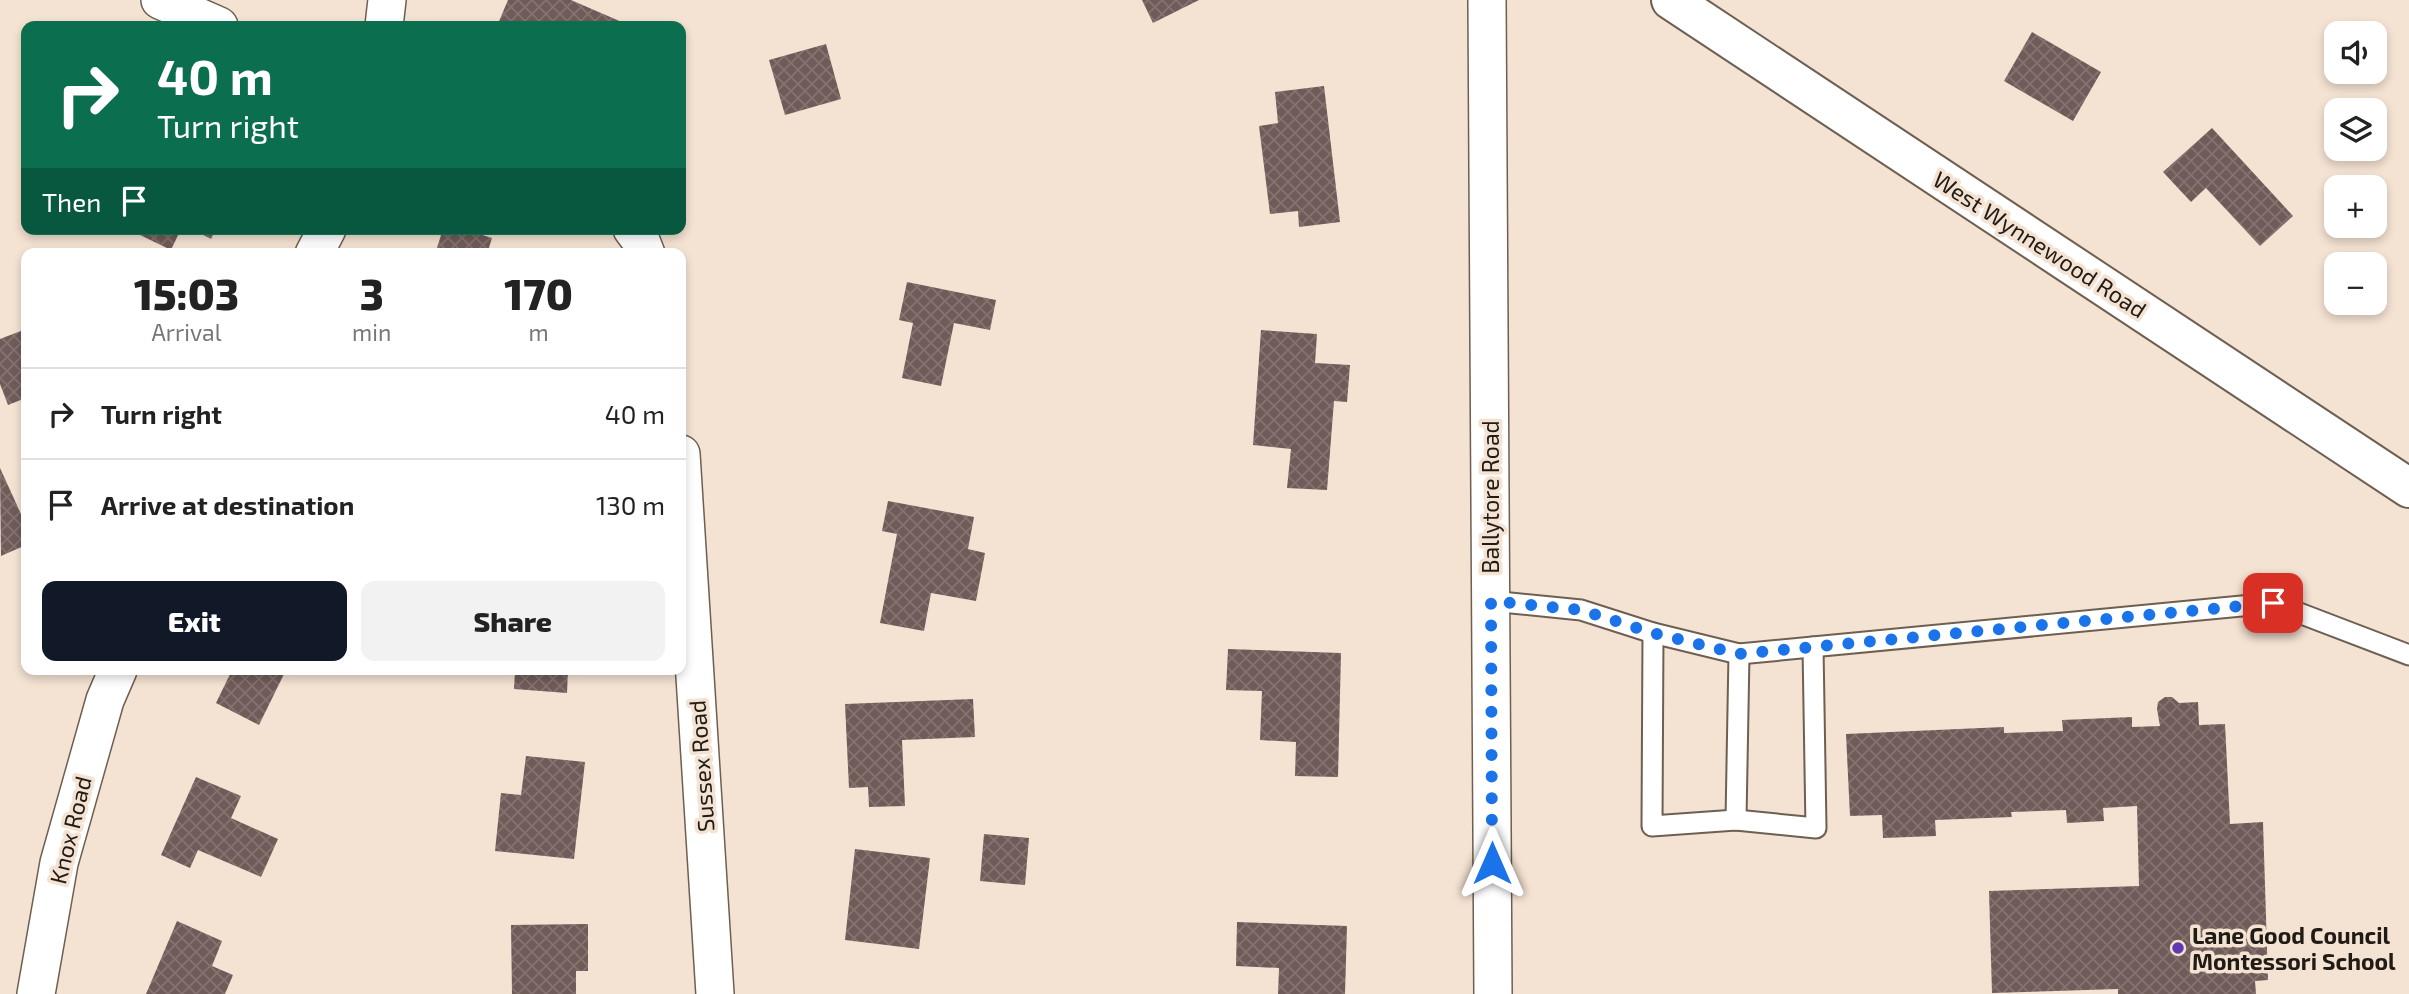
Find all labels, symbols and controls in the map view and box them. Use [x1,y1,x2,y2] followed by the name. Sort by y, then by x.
[2324,21,2387,315] map controls
[2324,21,2387,84] button: sound
[157,46,273,105] text: 40 m
[42,49,133,140] icon: right
[2324,98,2387,161] button: layers
[157,106,299,144] text: Turn right
[1928,165,2152,323] street label: West Wynnewood Road
[2324,175,2387,238] button: +
[115,182,153,220] icon: arrive
[42,186,101,217] text: Then
[2324,252,2387,315] button: −
[134,268,239,318] text: 15:03
[360,268,384,318] text: 3
[504,268,573,318] text: 170
[152,318,222,346] text: Arrival
[352,318,391,346] text: min
[529,318,549,346] text: m
[42,395,80,433] icon: right
[101,398,222,429] text: Turn right
[605,398,665,429] text: 40 m
[1476,420,1504,574] street label: Ballytore Road
[42,486,80,524] icon: arrive
[101,489,354,520] text: Arrive at destination
[596,489,665,520] text: 130 m
[2243,573,2303,633] pin
[42,581,347,661] button: Exit
[361,581,665,661] button: Share
[2254,584,2292,622] icon: arrive
[682,699,720,833] street label: Sussex Road
[43,773,97,887] street label: Knox Road
[1455,826,1529,900] position arrow
[2192,921,2396,975] place label: Lane Good Council Montessori School
[2170,940,2186,956] marker: Lane Good Council Montessori School

